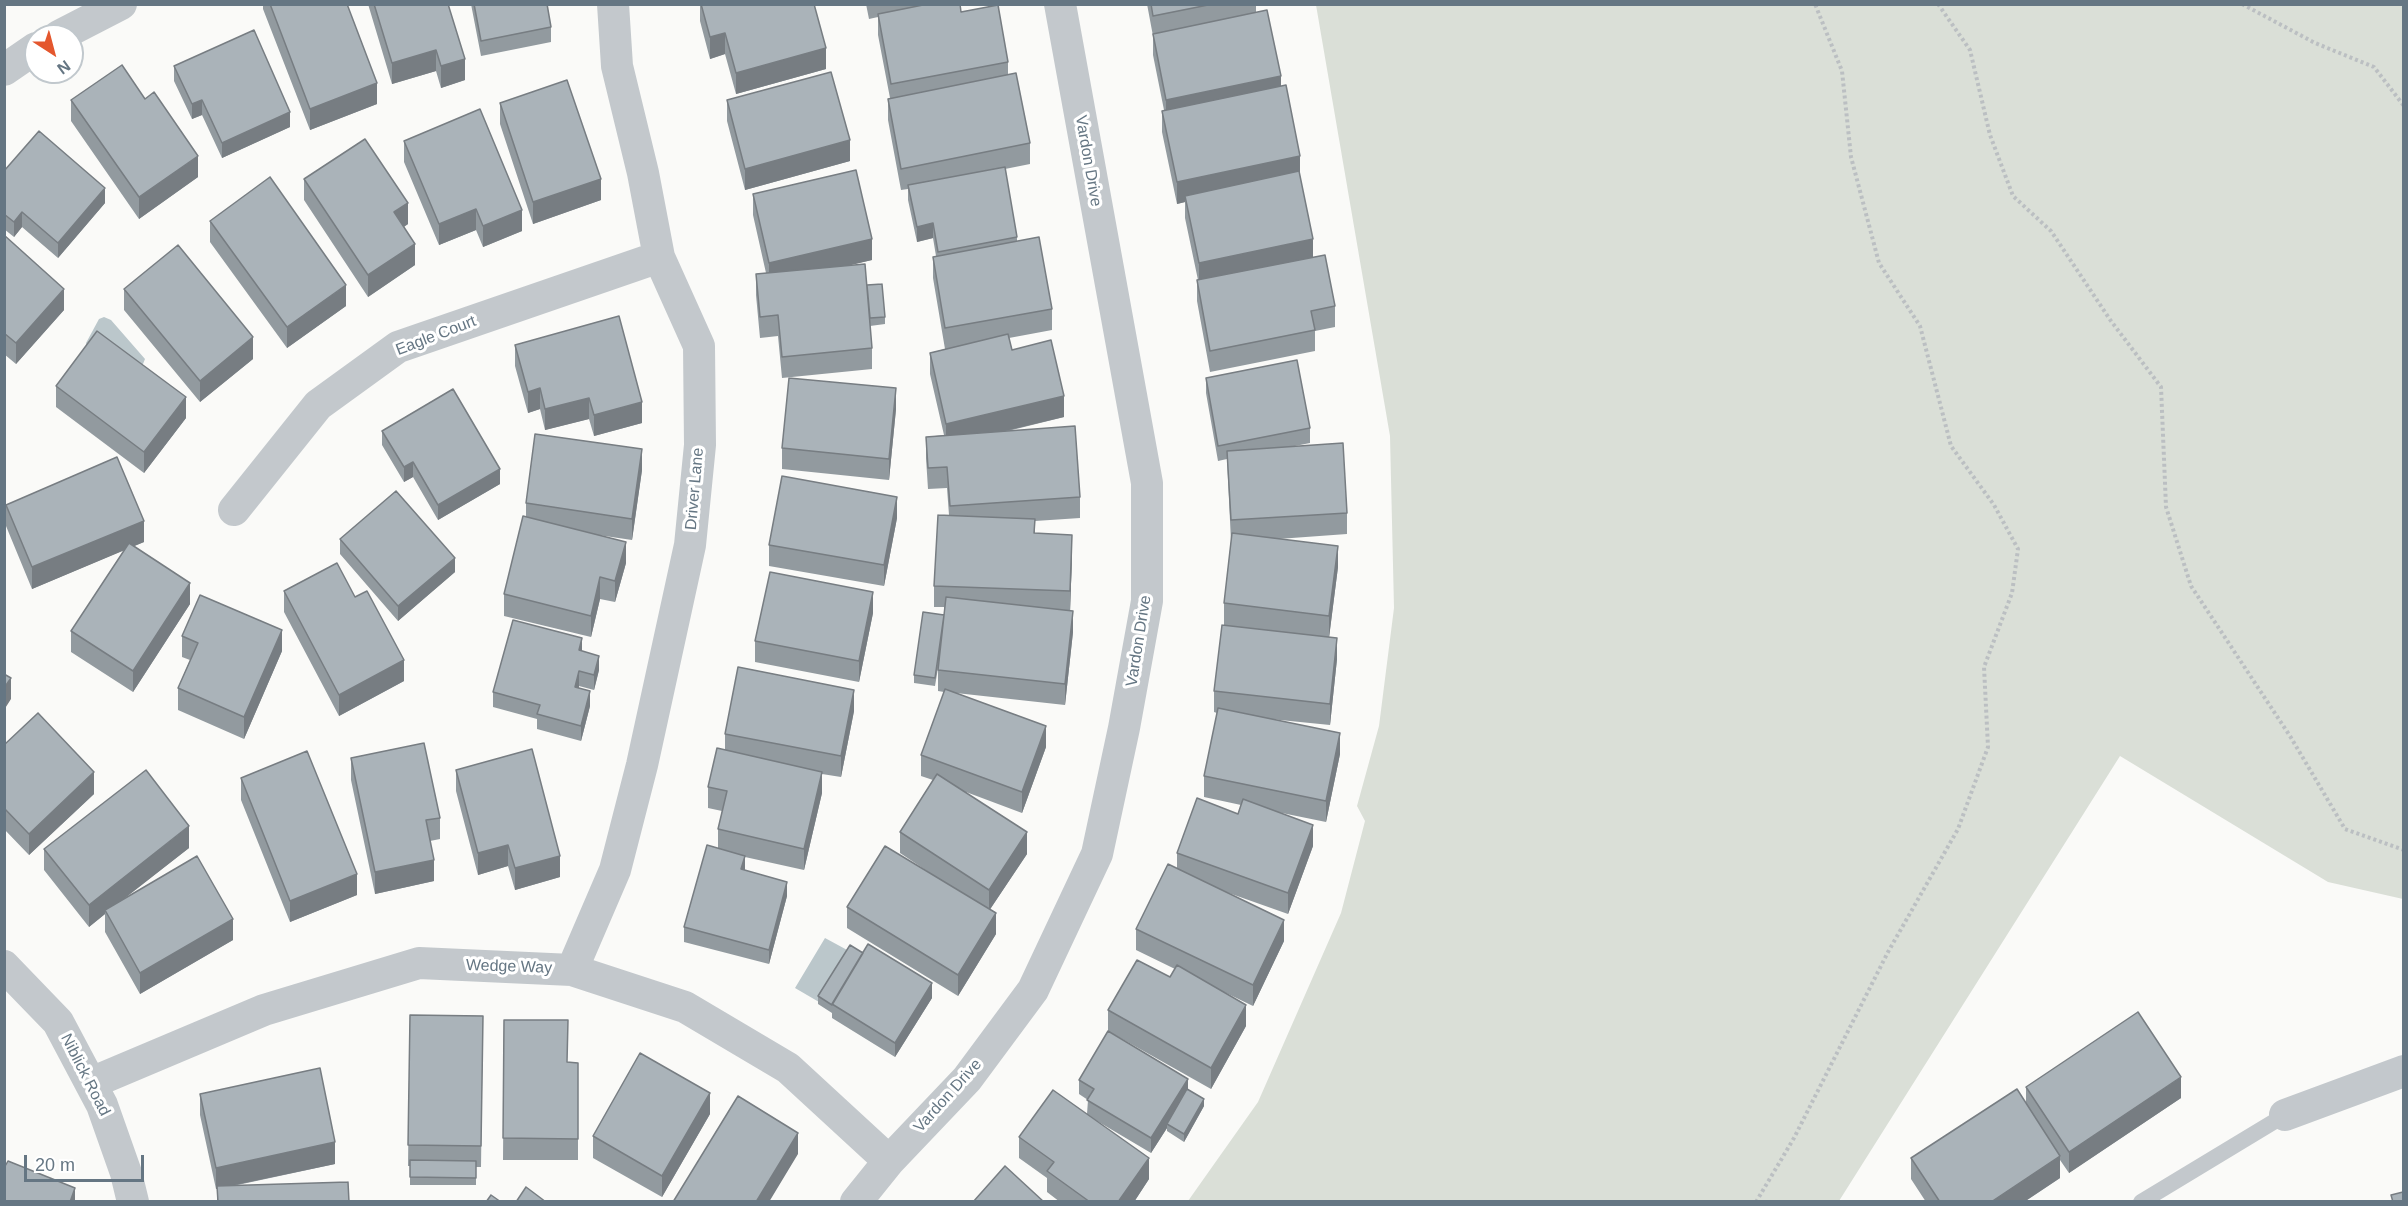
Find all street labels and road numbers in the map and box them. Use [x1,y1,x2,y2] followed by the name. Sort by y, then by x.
[1071,114,1105,208] street label: Vardon Drive
[393,312,479,360] street label: Eagle Court
[682,447,708,531] street label: Driver Lane
[1122,594,1156,688] street label: Vardon Drive
[466,956,552,978] street label: Wedge Way
[56,1031,114,1119] street label: Niblick Road
[910,1055,986,1137] street label: Vardon Drive

